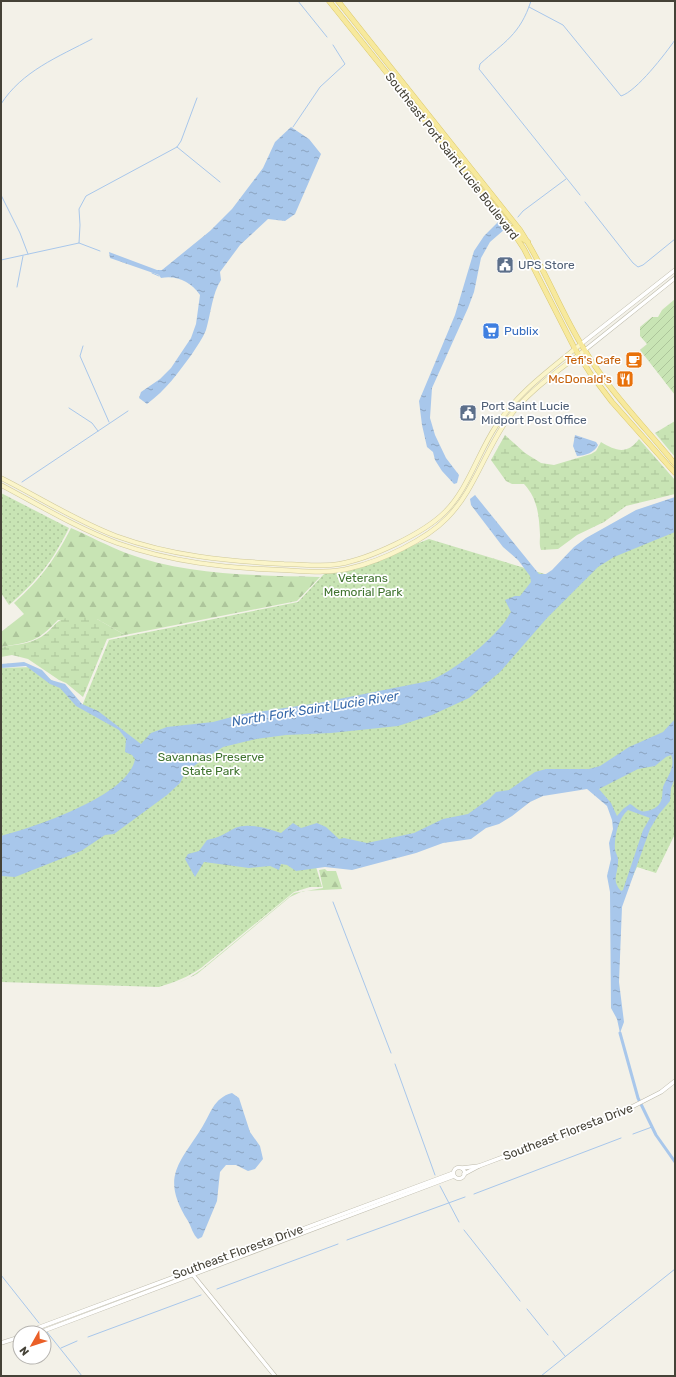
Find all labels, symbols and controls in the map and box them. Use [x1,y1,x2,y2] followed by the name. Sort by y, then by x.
[382,70,522,242] street label: Southeast Port Saint Lucie Boulevard
[495,255,515,275] public building icon: UPS Store
[518,258,575,272] place label: UPS Store
[481,321,501,341] supermarket icon: Publix
[504,324,539,338] place label: Publix
[624,350,644,370] cafe icon: Tefi's Cafe
[565,353,621,367] place label: Tefi's Cafe
[615,369,635,389] restaurant icon: McDonald's
[548,372,612,386] place label: McDonald's
[481,399,587,427] place label: Port Saint Lucie Midport Post Office
[458,403,478,423] public building icon: Port Saint Lucie Midport Post Office
[324,571,403,599] park label: Veterans Memorial Park
[231,688,401,729] water label: North Fork Saint Lucie River
[158,750,265,778] park label: Savannas Preserve State Park
[501,1101,635,1163] street label: Southeast Floresta Drive
[171,1222,305,1282] street label: Southeast Floresta Drive
[12,1325,52,1365] north arrow
[17,1344,32,1358] text: N

